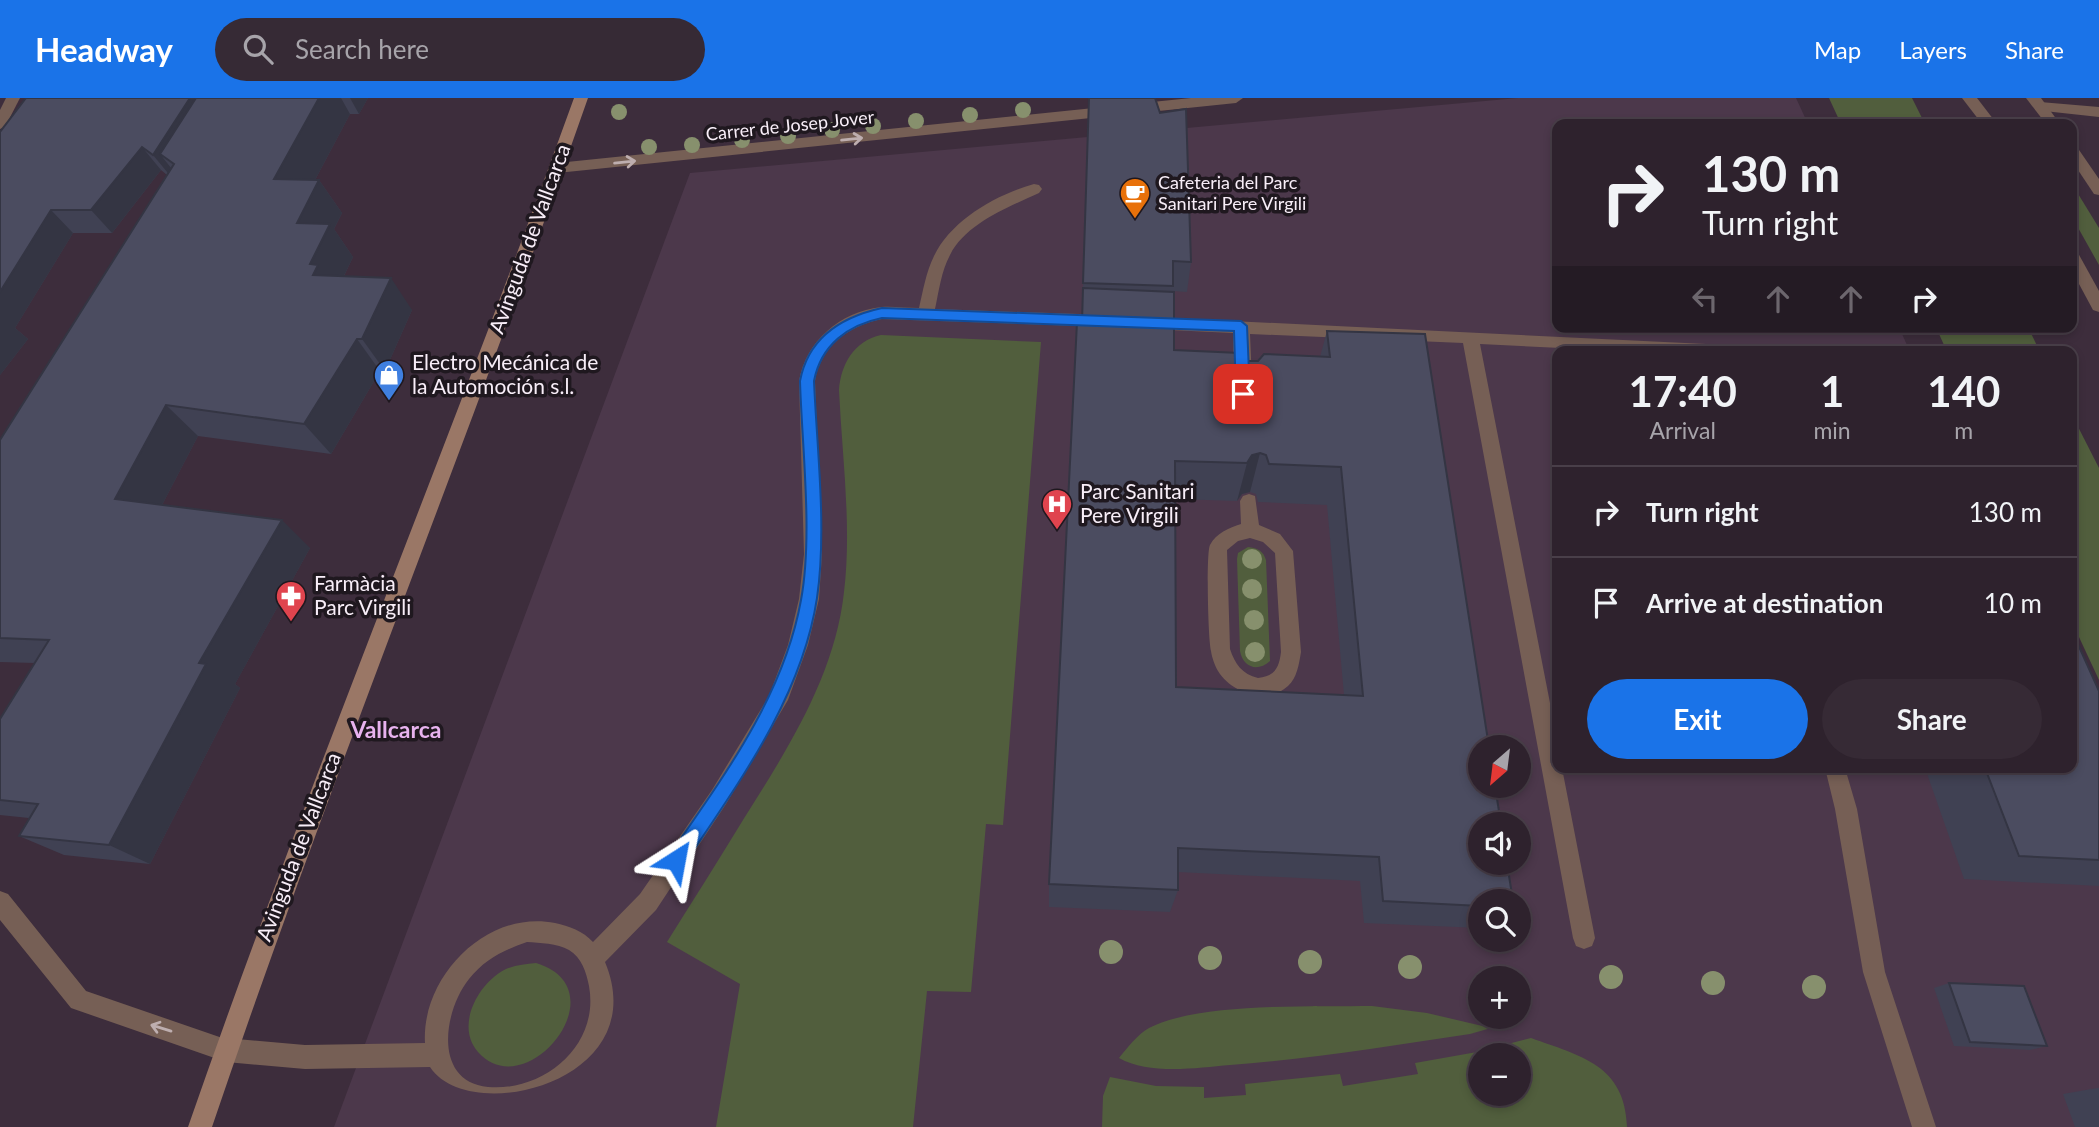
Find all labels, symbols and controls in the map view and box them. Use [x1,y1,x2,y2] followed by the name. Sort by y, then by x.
[215,18,705,81] search box
[35,29,173,69] text: Headway
[239,30,277,68] icon: search
[295,33,429,65] text: Search here
[1814,35,1861,64] text: Map
[1899,35,1967,64] text: Layers
[2005,35,2064,64] text: Share
[705,105,876,145] street label: Carrer de Josep Jover
[840,132,862,145] one-way arrow
[483,140,575,337] street label: Avinguda de Vallcarca
[1702,144,1840,202] text: 130 m
[1587,147,1678,238] icon: right
[614,156,636,169] one-way arrow
[1158,171,1306,214] place label: Cafeteria del Parc Sanitari Pere Virgili
[1118,176,1152,220] cafe icon: Cafeteria del Parc Sanitari Pere Virgili
[1702,203,1838,242] text: Turn right
[1686,280,1724,318] icon: left
[1759,280,1797,318] icon: ahead
[1832,280,1870,318] icon: ahead
[1905,280,1943,318] icon: right
[412,349,598,398] place label: Electro Mecánica de la Automoción s.l.
[372,358,406,402] shop icon: Electro Mecánica de la Automoción s.l.
[1213,364,1273,424] pin
[1629,366,1737,416] text: 17:40
[1820,366,1844,416] text: 1
[1927,366,2000,416] text: 140
[1224,375,1262,413] icon: arrive
[1650,416,1716,444] text: Arrival
[1813,416,1851,444] text: min
[1954,416,1973,444] text: m
[1080,478,1194,527] place label: Parc Sanitari Pere Virgili
[1040,487,1074,531] hospital icon: Parc Sanitari Pere Virgili
[1587,493,1625,531] icon: right
[1646,496,1759,528] text: Turn right
[1969,496,2042,528] text: 130 m
[314,570,411,619] place label: Farmàcia Parc Virgili
[274,579,308,623] pharmacy icon: Farmàcia Parc Virgili
[1587,584,1625,622] icon: arrive
[1646,587,1883,619] text: Arrive at destination
[1984,587,2042,619] text: 10 m
[1587,679,1808,759] button: Exit
[1822,679,2042,759] button: Share
[349,715,442,743] district label: Vallcarca
[1468,735,1531,798] north arrow
[1468,735,1531,1106] map controls
[250,749,345,944] street label: Avinguda de Vallcarca
[1468,812,1531,875] button: sound
[639,823,713,897] position arrow
[1468,889,1531,952] button: search
[1468,966,1531,1029] button: +
[151,1021,173,1033] one-way arrow
[1468,1043,1531,1106] button: −

